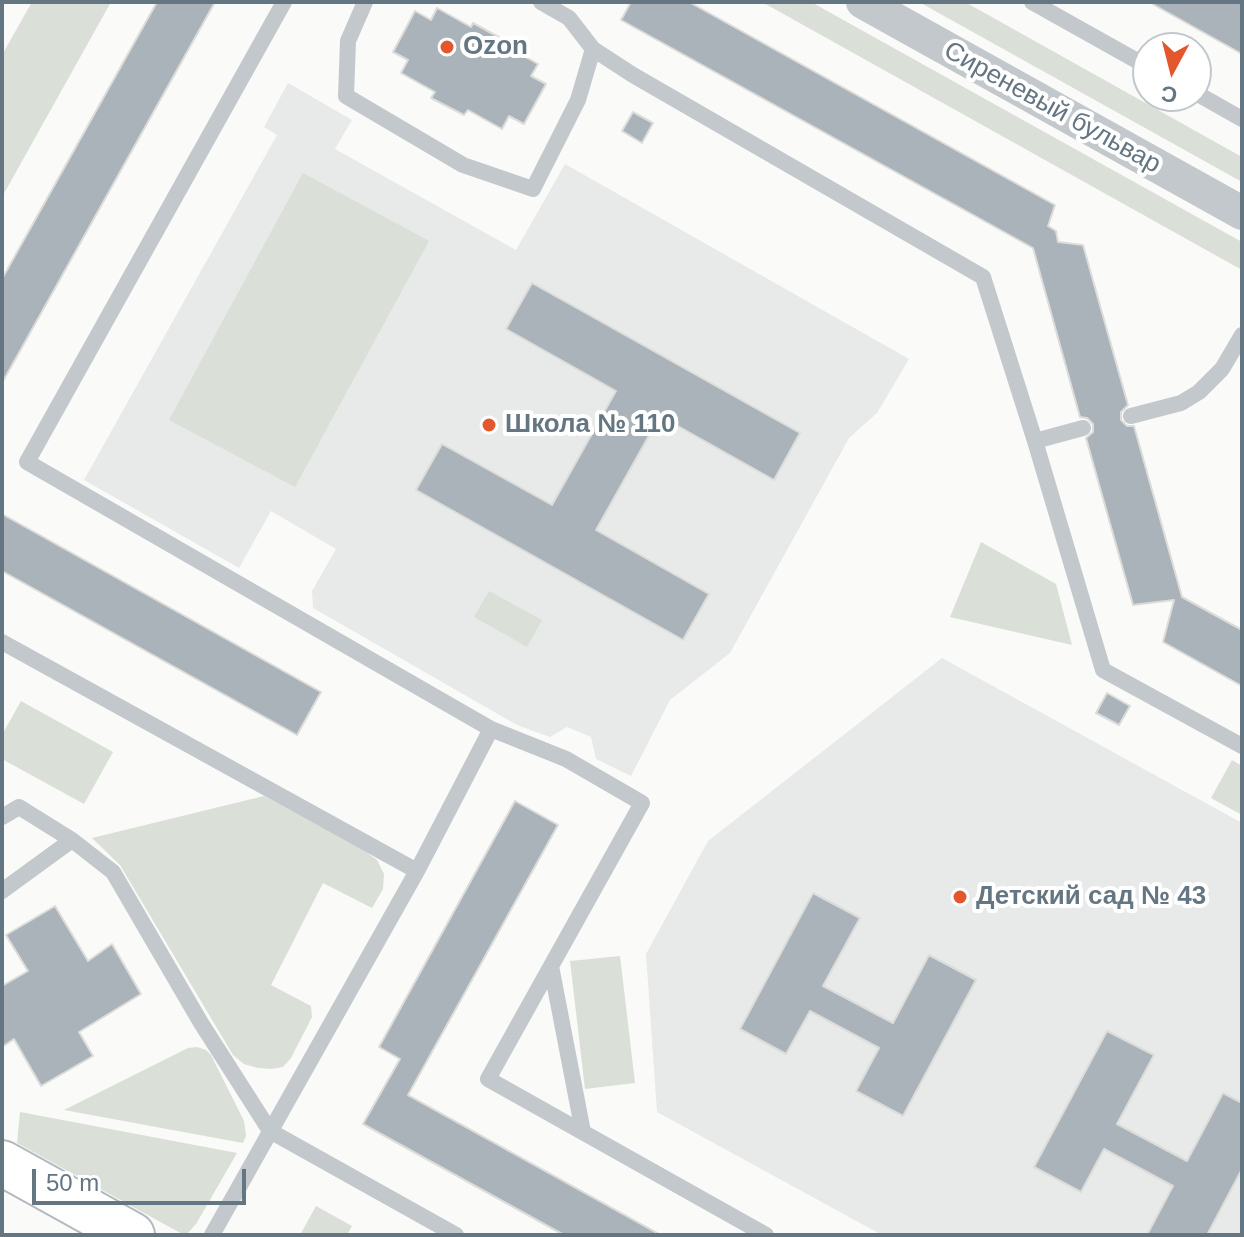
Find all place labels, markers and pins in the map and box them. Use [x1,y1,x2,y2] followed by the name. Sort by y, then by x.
[463,31,528,63] place label: Ozon
[438,38,456,56] marker: Ozon
[505,409,675,441] place label: Школа № 110
[480,416,498,434] marker: Школа № 110
[976,881,1206,913] place label: Детский сад № 43
[951,888,969,906] marker: Детский сад № 43

